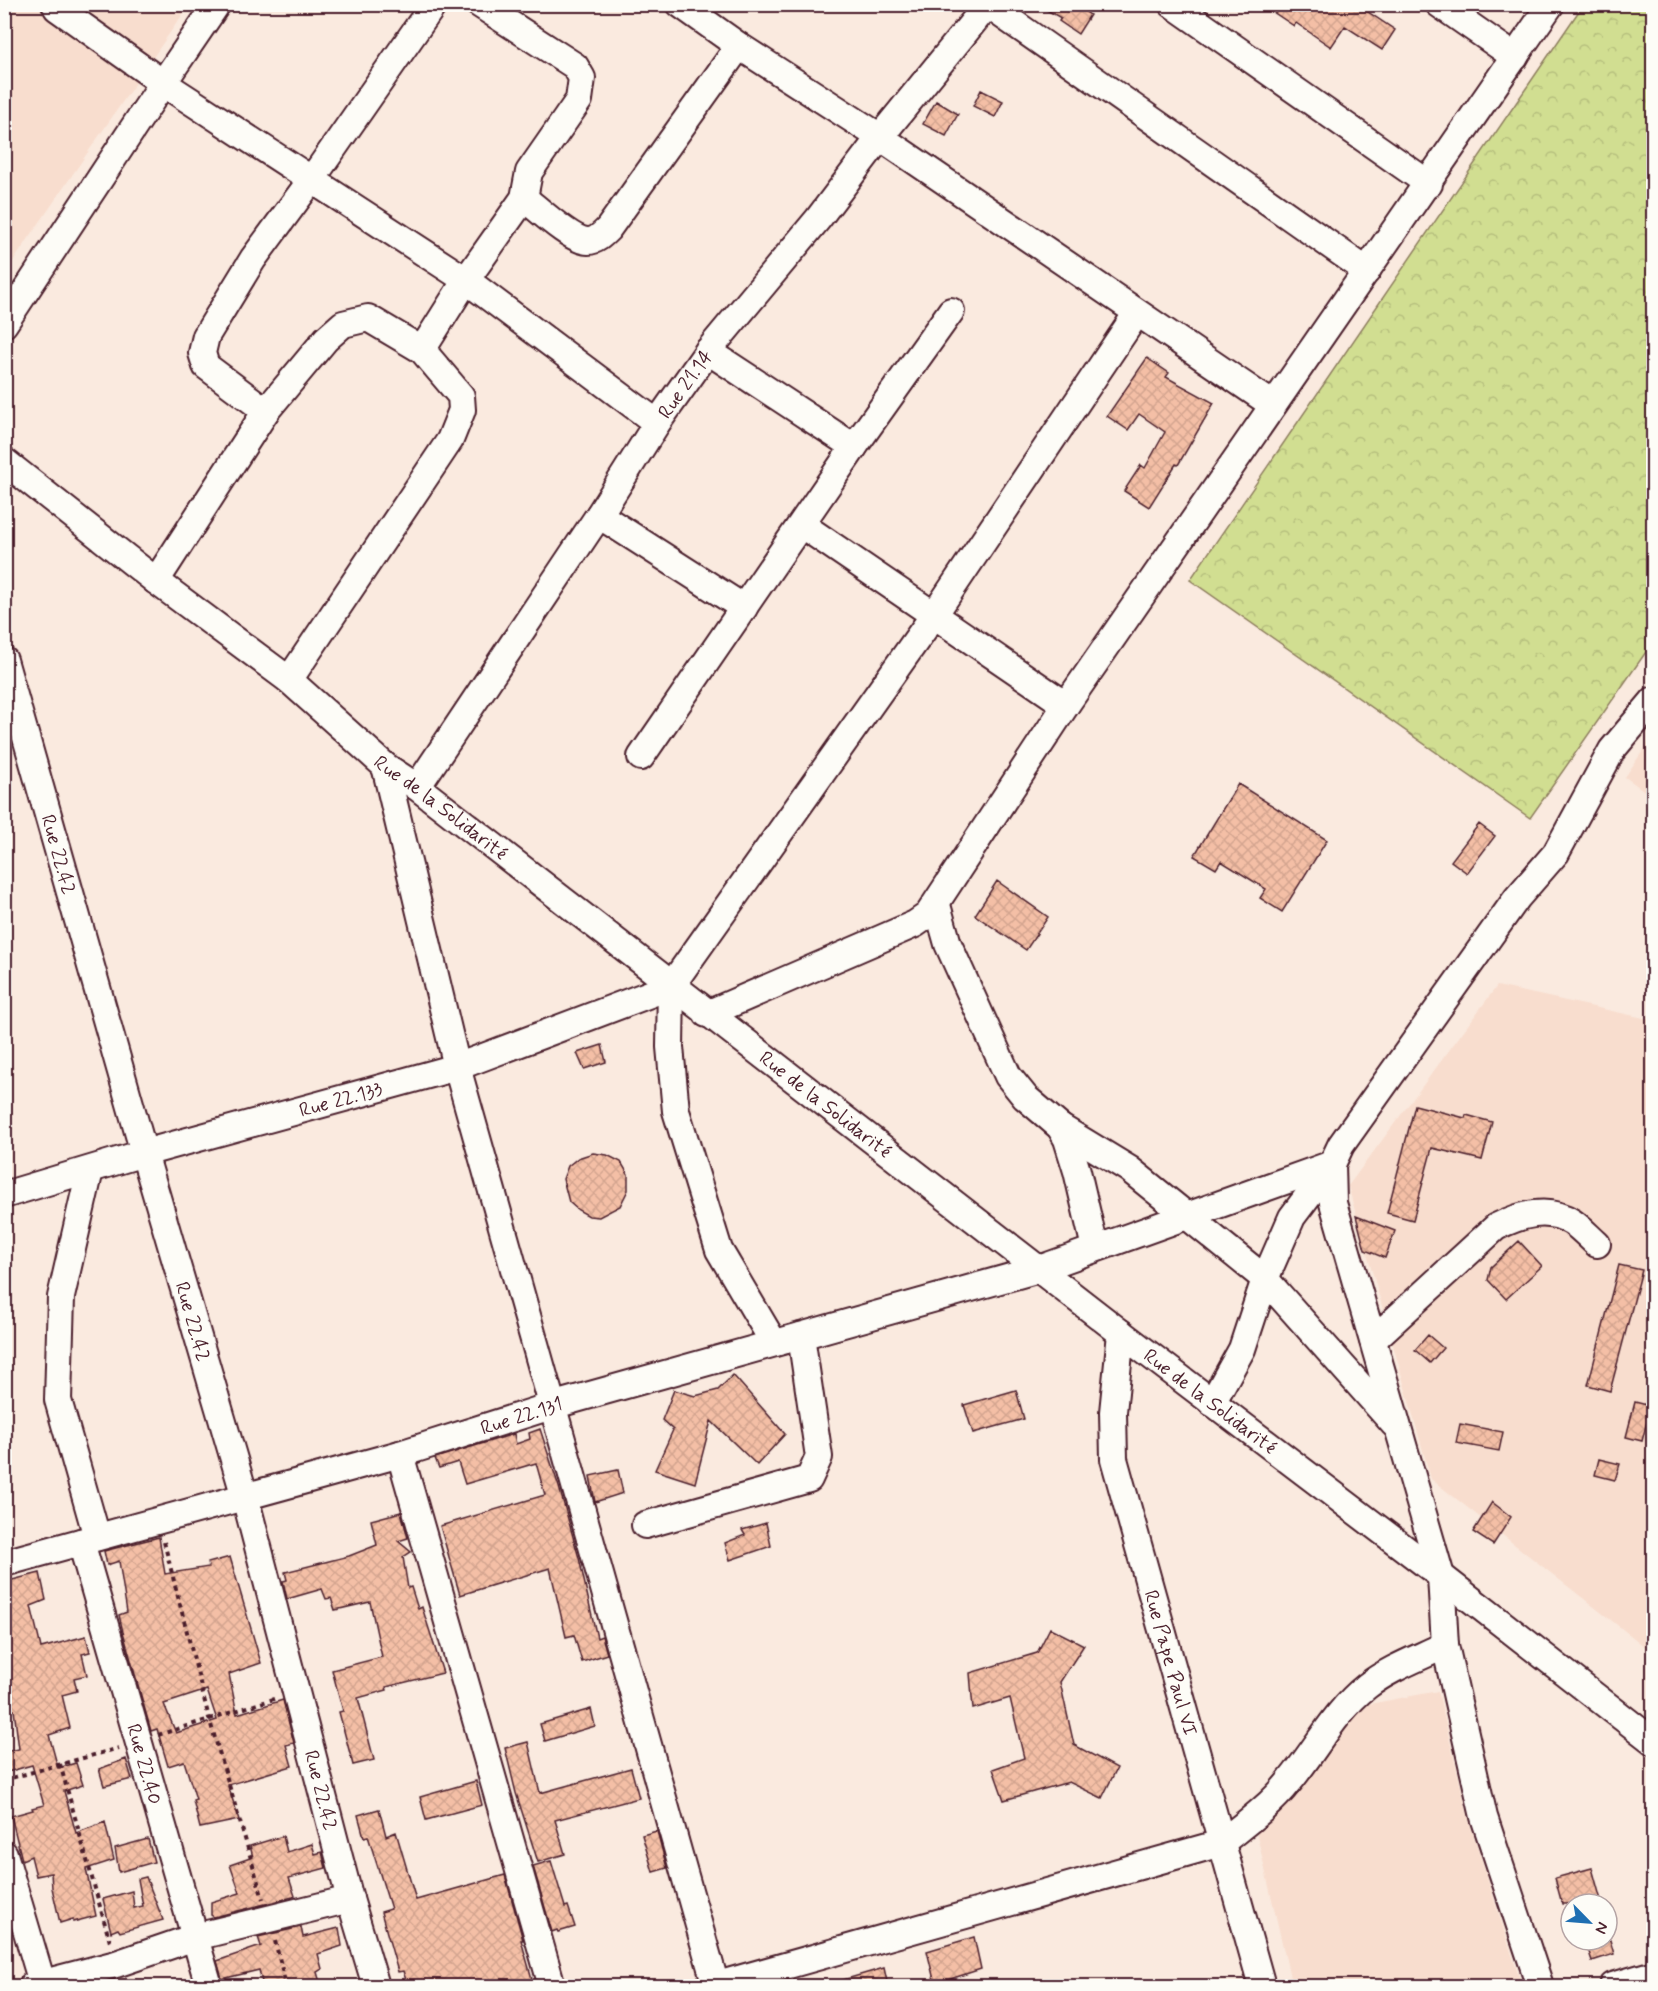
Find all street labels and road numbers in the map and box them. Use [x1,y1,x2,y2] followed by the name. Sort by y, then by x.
[652,345,720,425] street label: Rue 21.14
[367,750,513,867] street label: Rue de la Solidarité
[34,812,82,898] street label: Rue 22.42
[753,1045,897,1165] street label: Rue de la Solidarité
[296,1076,386,1125] street label: Rue 22.133
[168,1279,216,1365] street label: Rue 22.42
[1137,1343,1282,1462] street label: Rue de la Solidarité
[477,1391,566,1443] street label: Rue 22.131
[1136,1587,1203,1739] street label: Rue Pape Paul VI
[119,1721,168,1808] street label: Rue 22.40
[297,1748,344,1834] street label: Rue 22.42

